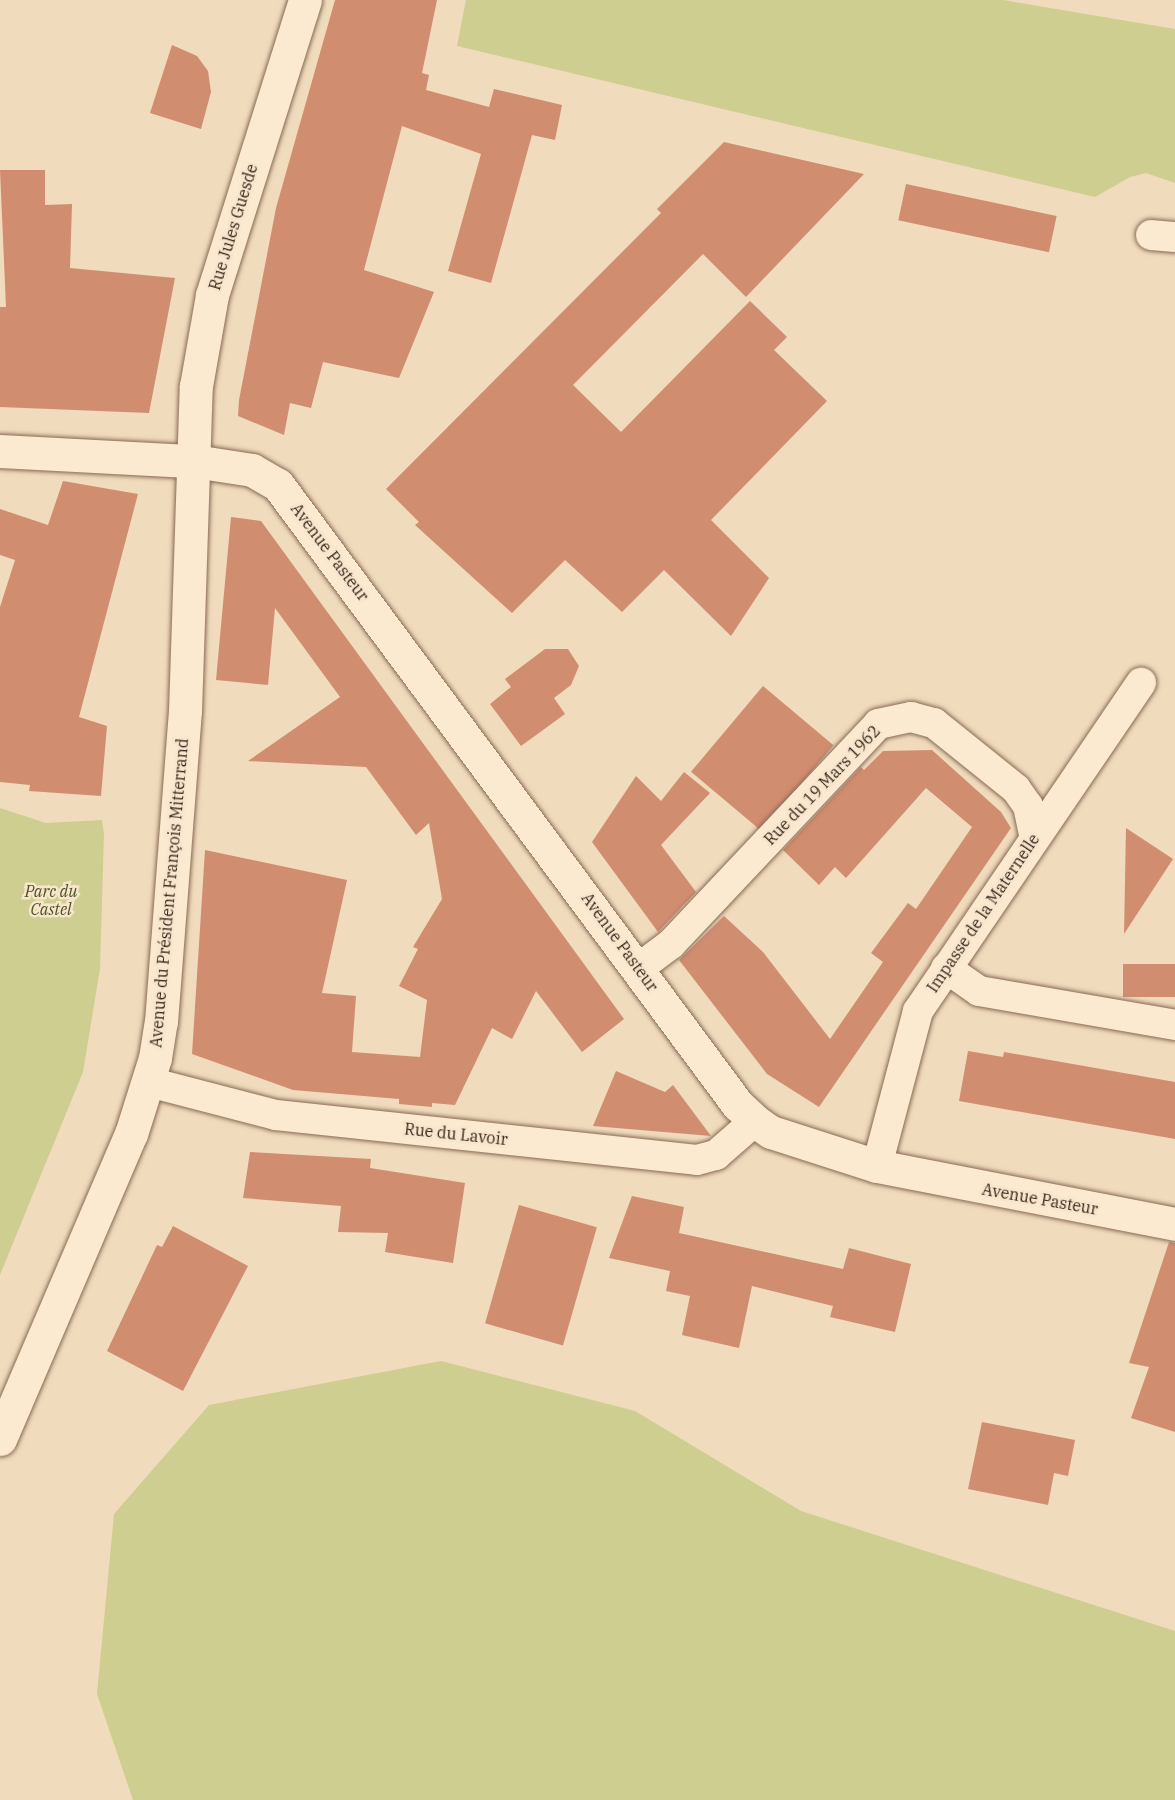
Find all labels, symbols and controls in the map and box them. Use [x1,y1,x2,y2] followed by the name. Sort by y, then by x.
[205,162,261,292] street label: Rue Jules Guesde
[287,499,373,605] street label: Avenue Pasteur
[760,721,884,849] street label: Rue du 19 Mars 1962
[146,738,192,1048] street label: Avenue du Président François Mitterrand
[923,830,1043,996] street label: Impasse de la Maternelle
[25,881,77,919] park label: Parc du Castel
[578,889,662,995] street label: Avenue Pasteur
[403,1119,509,1149] street label: Rue du Lavoir
[981,1179,1099,1219] street label: Avenue Pasteur

